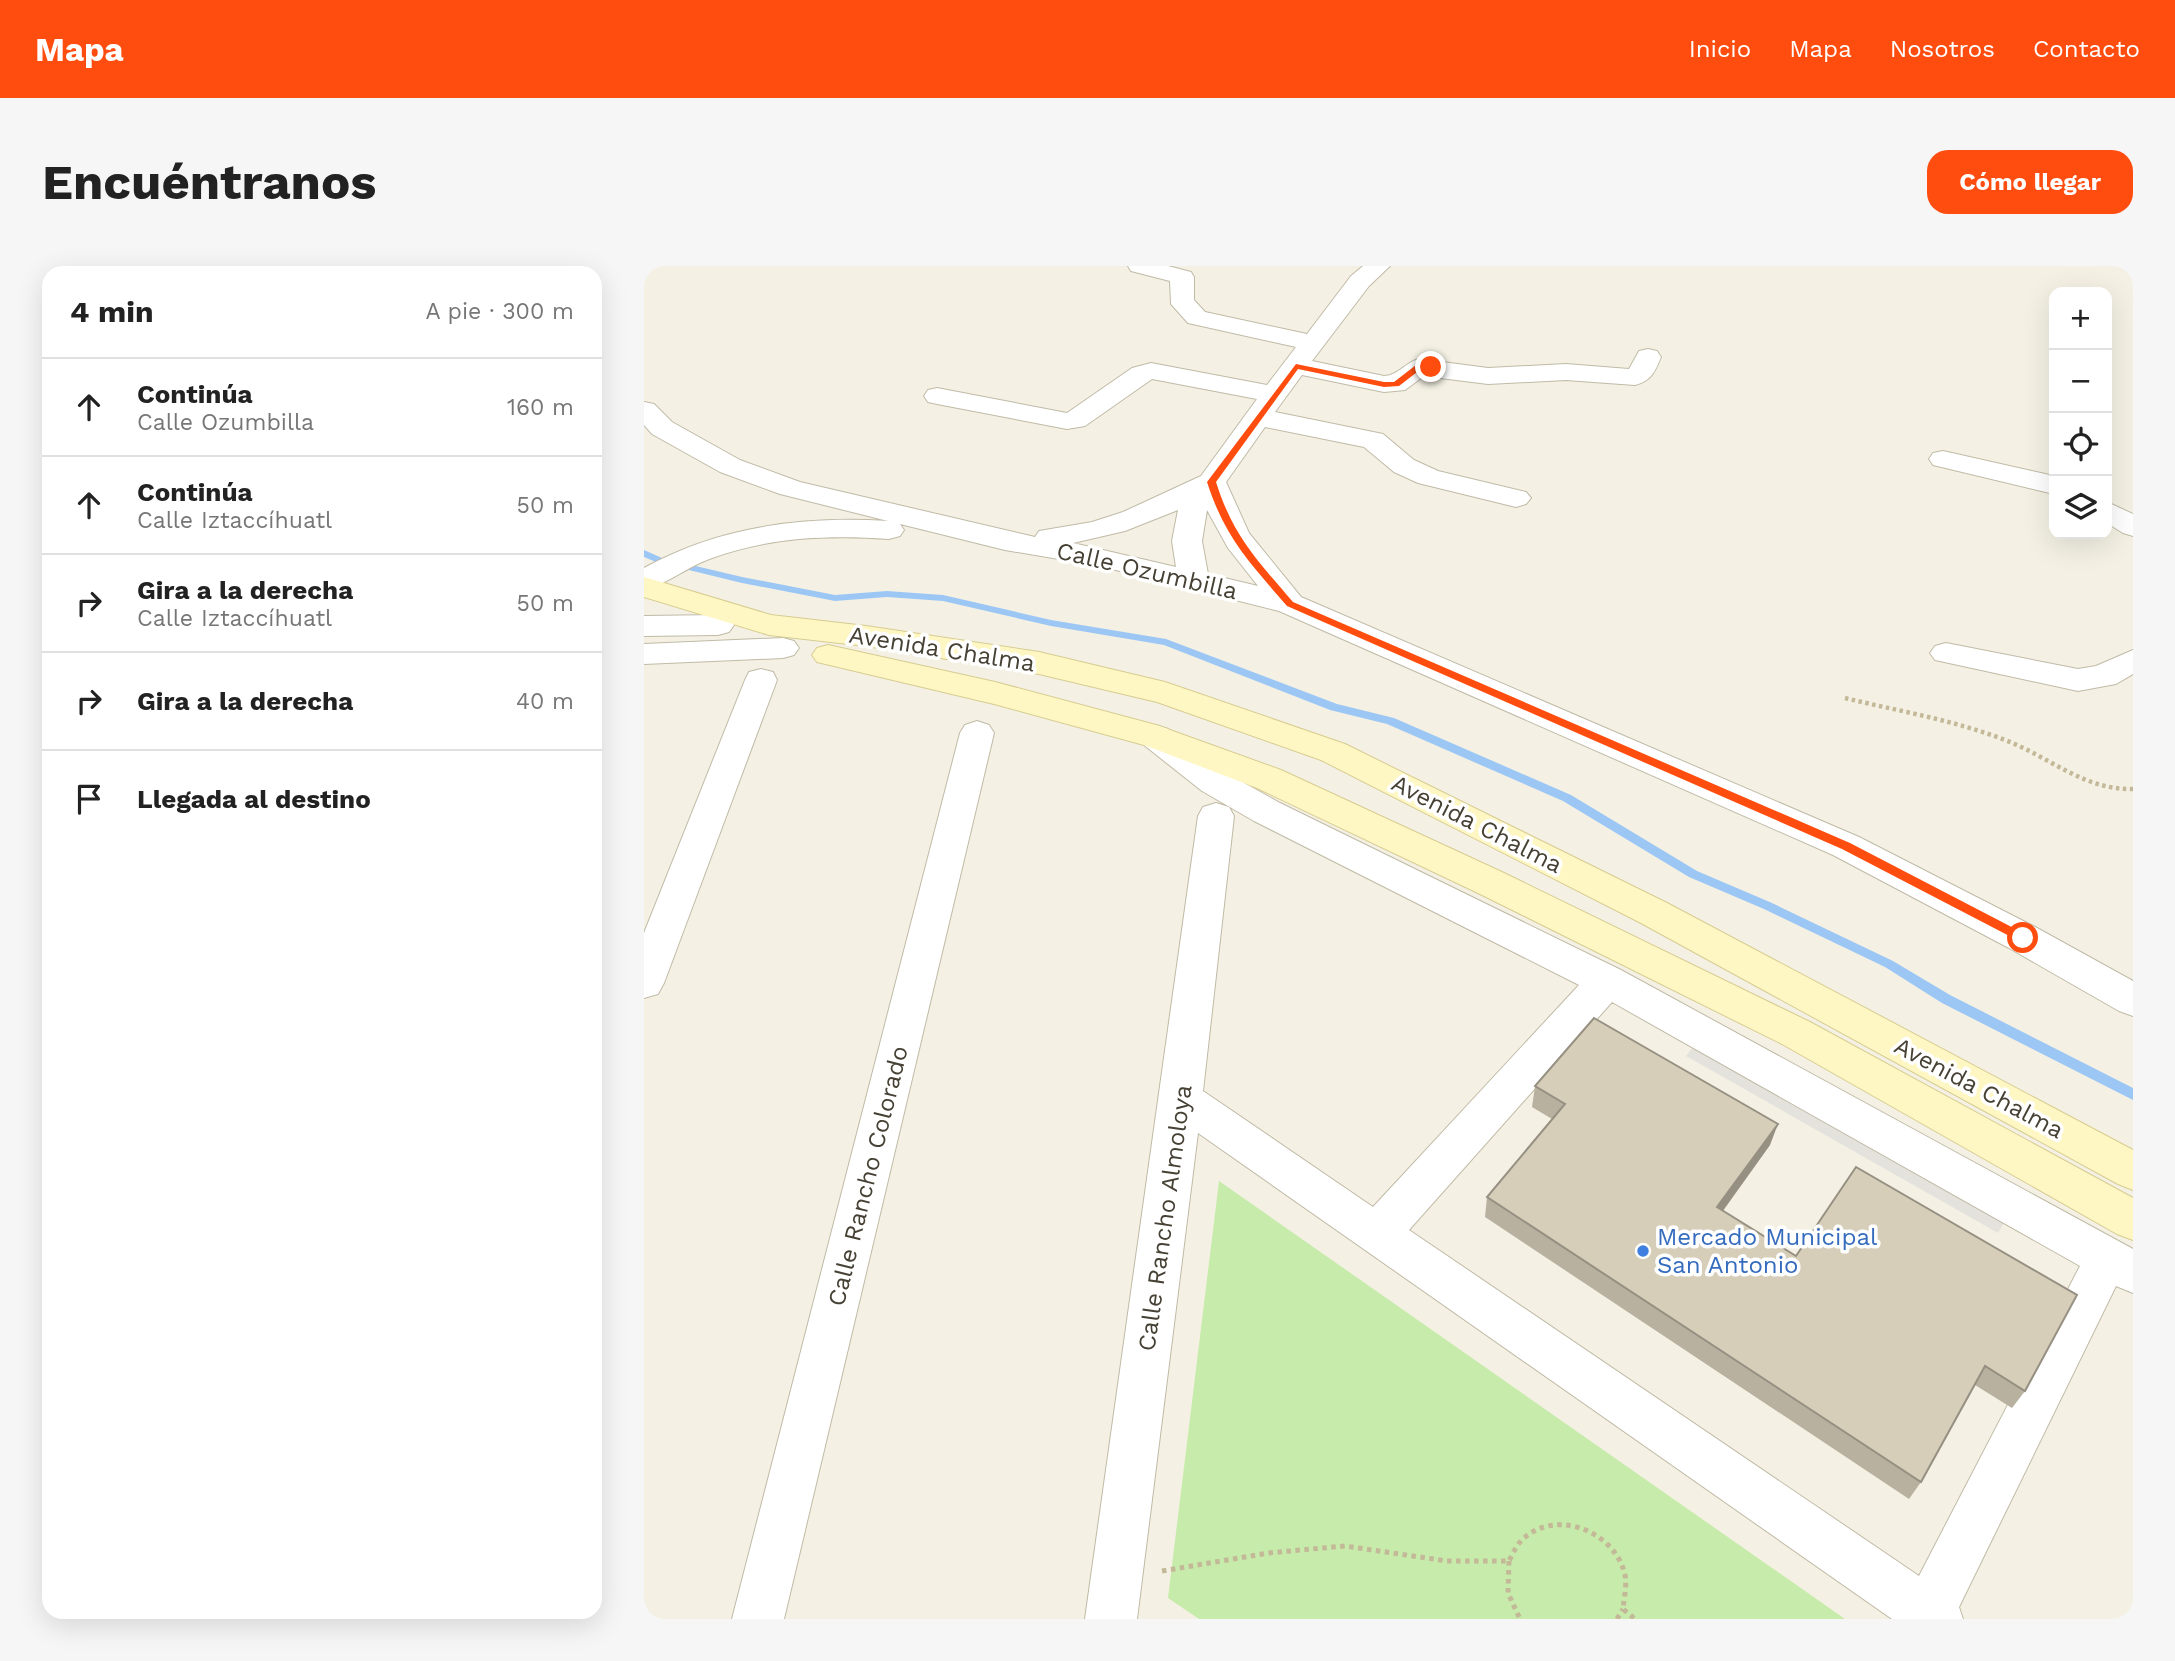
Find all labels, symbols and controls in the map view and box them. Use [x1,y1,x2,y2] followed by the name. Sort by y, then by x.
[35,30,124,69] text: Mapa
[1689,35,1751,63] text: Inicio
[1789,35,1852,63] text: Mapa
[1890,35,1995,63] text: Nosotros
[2033,35,2140,63] text: Contacto
[1927,150,2133,214] button: Cómo llegar
[42,153,376,211] text: Encuéntranos
[2049,287,2112,539] map controls
[2049,287,2112,350] button: +
[70,294,154,329] text: 4 min
[425,298,574,325] text: A pie · 300 m
[2049,350,2112,413] button: −
[1415,351,1446,382] route end
[137,379,253,409] text: Continúa
[70,388,108,426] icon: ahead
[507,394,574,421] text: 160 m
[137,409,314,436] text: Calle Ozumbilla
[2049,413,2112,476] button: locate
[2049,476,2112,539] button: layers
[137,477,253,507] text: Continúa
[70,486,108,524] icon: ahead
[517,492,574,519] text: 50 m
[137,507,332,534] text: Calle Iztaccíhuatl
[1054,537,1240,605] street label: Calle Ozumbilla
[137,575,353,605] text: Gira a la derecha
[70,584,108,622] icon: right
[517,590,574,617] text: 50 m
[137,605,332,632] text: Calle Iztaccíhuatl
[847,620,1037,678] street label: Avenida Chalma
[70,682,108,720] icon: right
[137,686,353,716] text: Gira a la derecha
[516,688,574,715] text: 40 m
[1387,769,1567,879] street label: Avenida Chalma
[70,780,108,818] icon: arrive
[137,784,371,814] text: Llegada al destino
[2007,922,2038,953] route start
[1890,1032,2068,1144] street label: Avenida Chalma
[822,1043,914,1309] street label: Calle Rancho Colorado
[1132,1083,1198,1353] street label: Calle Rancho Almoloya
[1657,1223,1878,1279] place label: Mercado Municipal San Antonio
[1635,1243,1651,1259] marker: Mercado Municipal San Antonio

